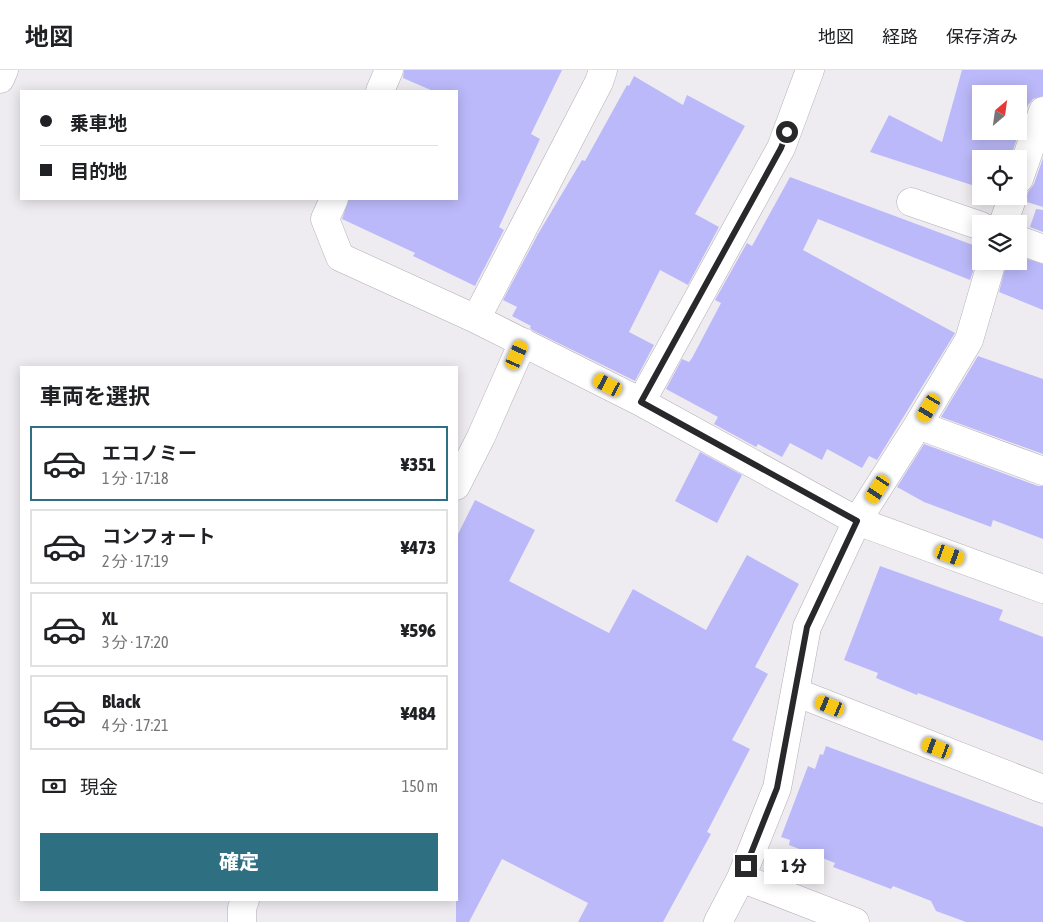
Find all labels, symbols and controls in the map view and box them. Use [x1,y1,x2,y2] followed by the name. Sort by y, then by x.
[25,23,73,50] text: 地図
[818,26,854,47] text: 地図
[882,26,918,47] text: 経路
[946,26,1018,47] text: 保存済み
[972,85,1028,140] north arrow
[972,85,1027,270] map controls
[70,112,127,134] text: 乗車地
[776,121,798,143] route start
[972,150,1027,205] button: locate
[70,160,127,182] text: 目的地
[972,215,1027,270] button: layers
[504,338,529,372] car
[591,372,624,398] car
[40,383,150,409] text: 車両を選択
[914,391,943,425] car
[42,441,87,486] icon: car
[102,442,197,464] text: エコノミー
[401,453,436,475] text: ¥351
[102,469,168,487] text: 1 分 · 17:18
[863,472,892,506] car
[42,524,87,569] icon: car
[102,525,215,547] text: コンフォート
[401,536,436,558] text: ¥473
[933,543,966,567] car
[102,552,168,570] text: 2 分 · 17:19
[42,607,87,652] icon: car
[102,607,118,629] text: XL
[401,619,436,641] text: ¥596
[102,633,168,651] text: 3 分 · 17:20
[42,690,87,735] icon: car
[102,690,140,712] text: Black
[813,693,846,719] car
[401,702,436,724] text: ¥484
[102,716,168,734] text: 4 分 · 17:21
[920,736,953,760] car
[40,772,68,800] icon: cash
[80,776,118,798] text: 現金
[402,777,438,795] text: 150 m
[40,833,438,891] button: 確定
[764,848,824,884] callout: 1 分
[735,855,757,877] route end
[781,857,807,875] text: 1 分

